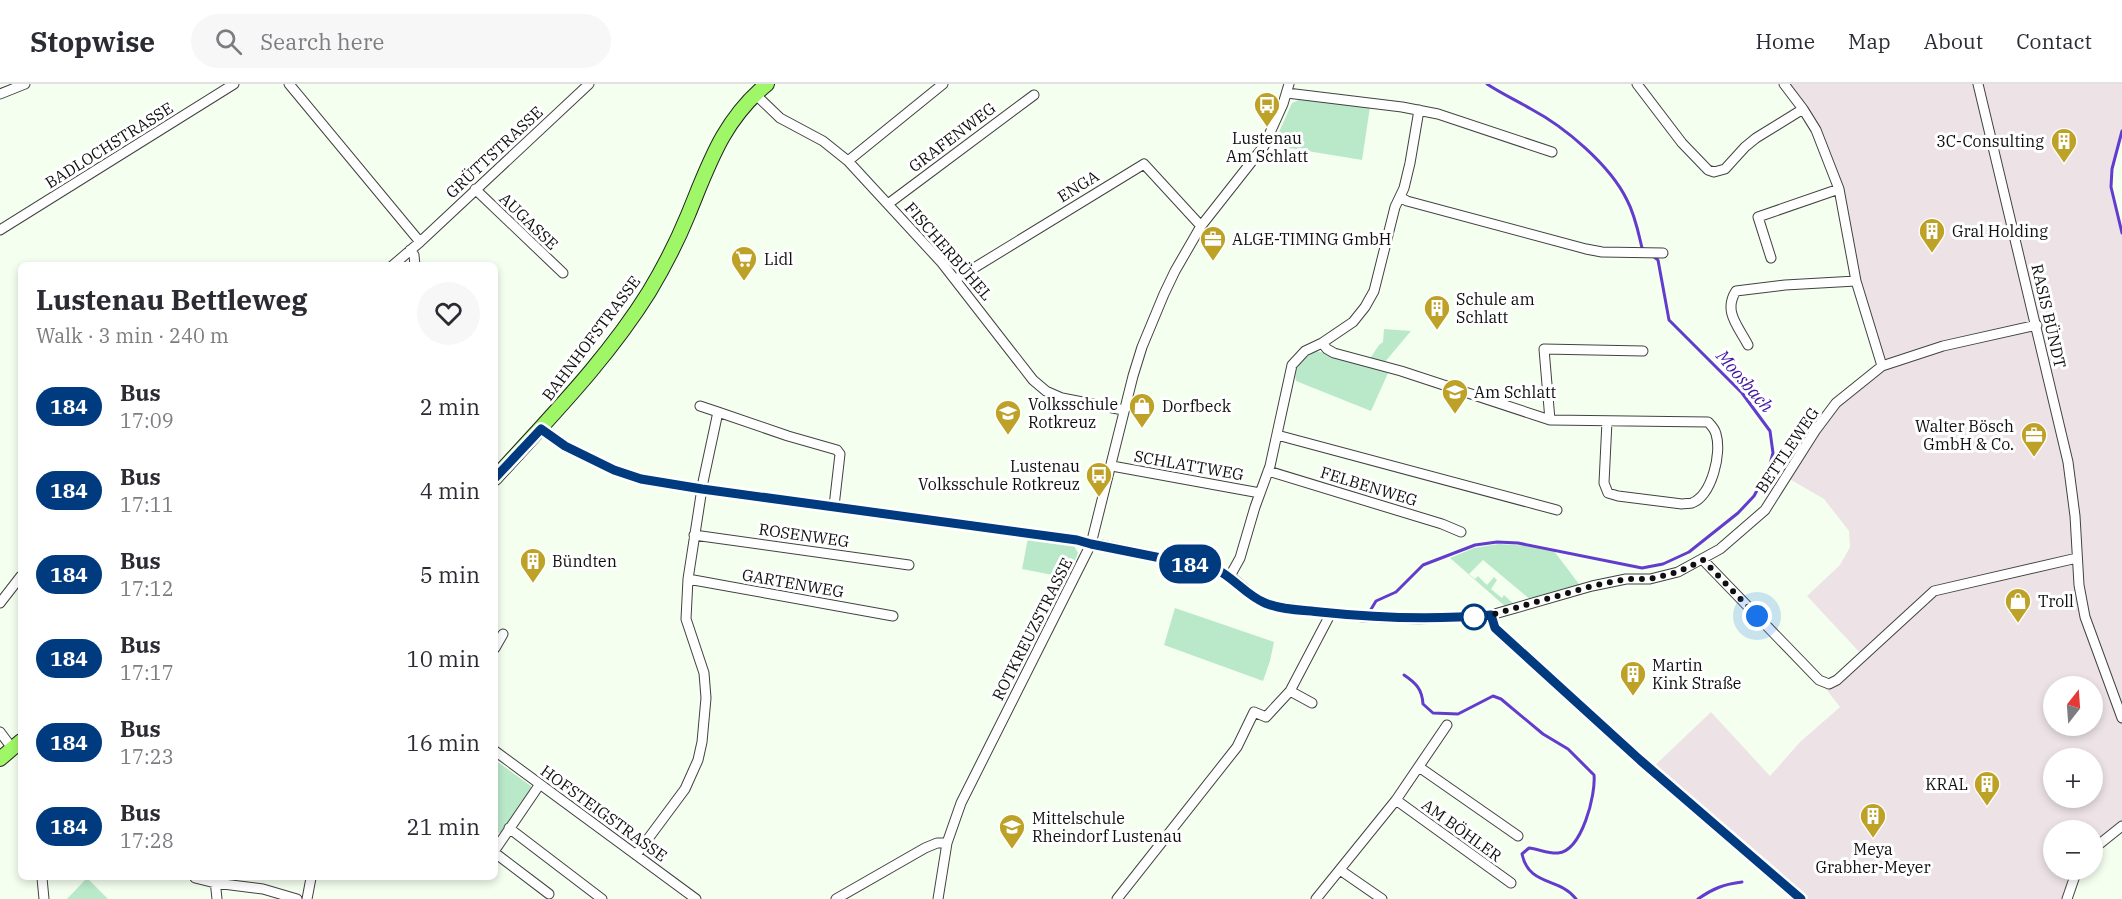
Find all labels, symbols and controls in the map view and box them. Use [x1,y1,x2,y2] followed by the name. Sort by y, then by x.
[191,14,611,68] search box
[30,23,155,60] text: Stopwise
[212,25,245,58] icon: search
[260,27,384,56] text: Search here
[1755,27,1815,55] text: Home
[1848,27,1891,55] text: Map
[1924,27,1983,55] text: About
[2016,27,2092,55] text: Contact
[1252,90,1282,128] bus stop icon: Lustenau Am Schlatt
[41,98,177,192] street label: BADLOCHSTRASSE
[905,98,999,176] street label: GRAFENWEG
[441,102,547,202] street label: GRÜTTSTRASSE
[2049,126,2079,164] building icon: 3C-Consulting
[1226,128,1308,166] place label: Lustenau Am Schlatt
[1936,131,2044,151] place label: 3C-Consulting
[1054,166,1102,206] street label: ENGA
[496,188,562,254] street label: AUGASSE
[901,198,997,304] street label: FISCHERBÜHEL
[1917,216,1947,254] building icon: Gral Holding
[1952,221,2048,241] place label: Gral Holding
[1198,224,1228,262] office icon: ALGE-TIMING GmbH
[1232,229,1391,249] place label: ALGE-TIMING GmbH
[729,244,759,282] supermarket icon: Lidl
[764,249,793,269] place label: Lidl
[2027,262,2071,370] street label: RASIS BÜNDT
[538,272,644,404] street label: BAHNHOFSTRASSE
[36,281,308,318] text: Lustenau Bettleweg
[417,282,480,345] button: heart
[1456,289,1535,327] place label: Schule am Schlatt
[1422,293,1452,331] building icon: Schule am Schlatt
[36,322,229,349] text: Walk · 3 min · 240 m
[1711,344,1779,417] water label: Moosbach
[1440,377,1470,415] school or university icon: Am Schlatt
[120,378,161,407] text: Bus
[1474,382,1556,402] place label: Am Schlatt
[1127,391,1157,429] shop icon: Dorfbeck
[50,392,88,420] text: 184
[420,392,480,421] text: 2 min
[1028,394,1118,432] place label: Volksschule Rotkreuz
[1162,396,1232,416] place label: Dorfbeck
[993,398,1023,436] school or university icon: Volksschule Rotkreuz
[1751,403,1823,497] street label: BETTLEWEG
[120,407,174,434] text: 17:09
[1915,416,2014,454] place label: Walter Bösch GmbH & Co.
[2019,420,2049,458] office icon: Walter Bösch GmbH & Co.
[1133,446,1245,484] street label: SCHLATTWEG
[918,456,1080,494] place label: Lustenau Volksschule Rotkreuz
[1084,460,1114,498] bus stop icon: Lustenau Volksschule Rotkreuz
[120,462,161,491] text: Bus
[1318,462,1420,510] street label: FELBENWEG
[50,476,88,504] text: 184
[420,476,480,505] text: 4 min
[120,491,174,518] text: 17:11
[757,519,851,551] street label: ROSENWEG
[1156,544,1224,584] line badge: 184
[120,546,161,575] text: Bus
[518,546,548,584] building icon: Bündten
[1171,550,1209,578] text: 184
[552,551,617,571] place label: Bündten
[987,554,1077,704] street label: ROTKREUZSTRASSE
[50,560,88,588] text: 184
[420,560,480,589] text: 5 min
[740,564,846,602] street label: GARTENWEG
[120,575,174,602] text: 17:12
[2003,586,2033,624] shop icon: Troll
[2038,591,2074,611] place label: Troll
[1742,601,1772,631] your location
[1461,604,1487,630] unlabelled marker
[120,630,161,659] text: Bus
[50,644,88,672] text: 184
[407,644,480,673] text: 10 min
[1652,655,1741,693] place label: Martin Kink Straße
[120,659,174,686] text: 17:17
[1618,659,1648,697] building icon: Martin Kink Straße
[2043,676,2103,736] north arrow
[2043,676,2103,880] map controls
[120,714,161,743] text: Bus
[50,728,88,756] text: 184
[407,728,480,757] text: 16 min
[120,743,174,770] text: 17:23
[2043,748,2103,808] button: +
[537,760,671,866] street label: HOFSTEIGSTRASSE
[1972,769,2002,807] building icon: KRAL
[1925,774,1968,794] place label: KRAL
[1418,794,1506,866] street label: AM BÖHLER
[120,798,161,827] text: Bus
[1858,801,1888,839] building icon: Meya Grabher-Meyer
[1032,808,1182,846] place label: Mittelschule Rheindorf Lustenau
[50,812,88,840] text: 184
[407,812,480,841] text: 21 min
[997,812,1027,850] school or university icon: Mittelschule Rheindorf Lustenau
[2043,820,2103,880] button: −
[120,827,174,854] text: 17:28
[1815,839,1931,877] place label: Meya Grabher-Meyer

